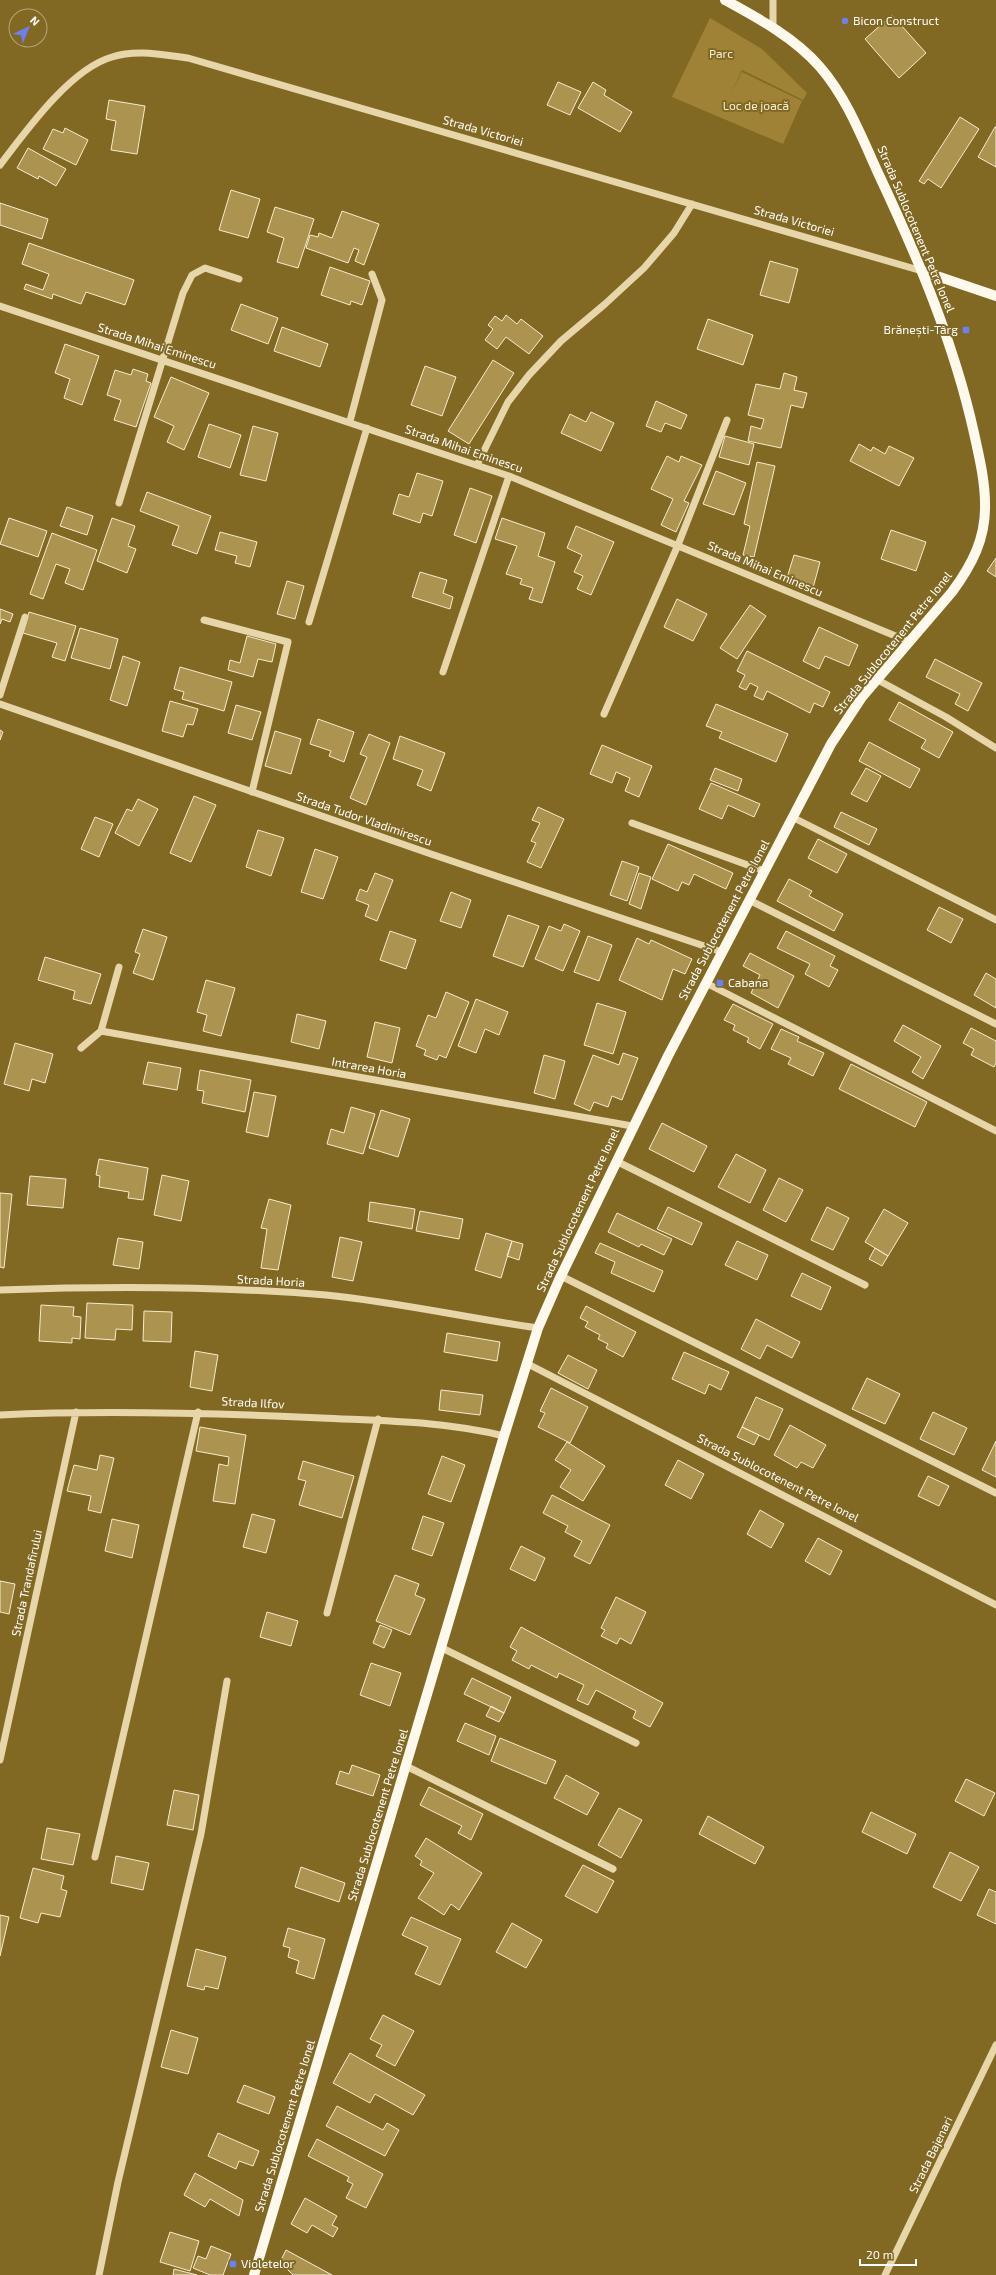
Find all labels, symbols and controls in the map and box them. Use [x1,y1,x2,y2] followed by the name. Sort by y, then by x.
[8,8,48,48] north arrow
[28,13,43,28] text: N
[853,13,939,27] place label: Bicon Construct
[840,16,850,26] marker: Bicon Construct
[709,46,733,60] park label: Parc
[723,98,789,113] park label: Loc de joacă
[441,112,525,148] street label: Strada Victoriei
[875,143,959,314] street label: Strada Sublocotenent Petre Ionel
[752,202,836,238] street label: Strada Victoriei
[96,319,218,371] street label: Strada Mihai Eminescu
[883,322,958,338] place label: Brănești-Târg
[961,325,971,335] marker: Brănești-Târg
[403,421,525,475] street label: Strada Mihai Eminescu
[706,537,825,599] street label: Strada Mihai Eminescu
[830,568,954,717] street label: Strada Sublocotenent Petre Ionel
[295,788,434,848] street label: Strada Tudor Vladimirescu
[675,837,772,1002] street label: Strada Sublocotenent Petre Ionel
[728,975,768,989] place label: Cabana
[715,978,725,988] marker: Cabana
[331,1054,408,1080] street label: Intrarea Horia
[533,1125,622,1294] street label: Strada Sublocotenent Petre Ionel
[237,1271,305,1289] street label: Strada Horia
[221,1393,286,1411] street label: Strada Ilfov
[695,1430,862,1524] street label: Strada Sublocotenent Petre Ionel
[8,1528,44,1637] street label: Strada Trandafirului
[344,1726,410,1903] street label: Strada Sublocotenent Petre Ionel
[251,2037,317,2214] street label: Strada Sublocotenent Petre Ionel
[905,2114,956,2196] street label: Strada Bajenari
[860,2241,916,2267] scale bar
[866,2247,893,2261] text: 20 m
[241,2256,295,2270] place label: Violetelor
[228,2259,238,2269] marker: Violetelor

